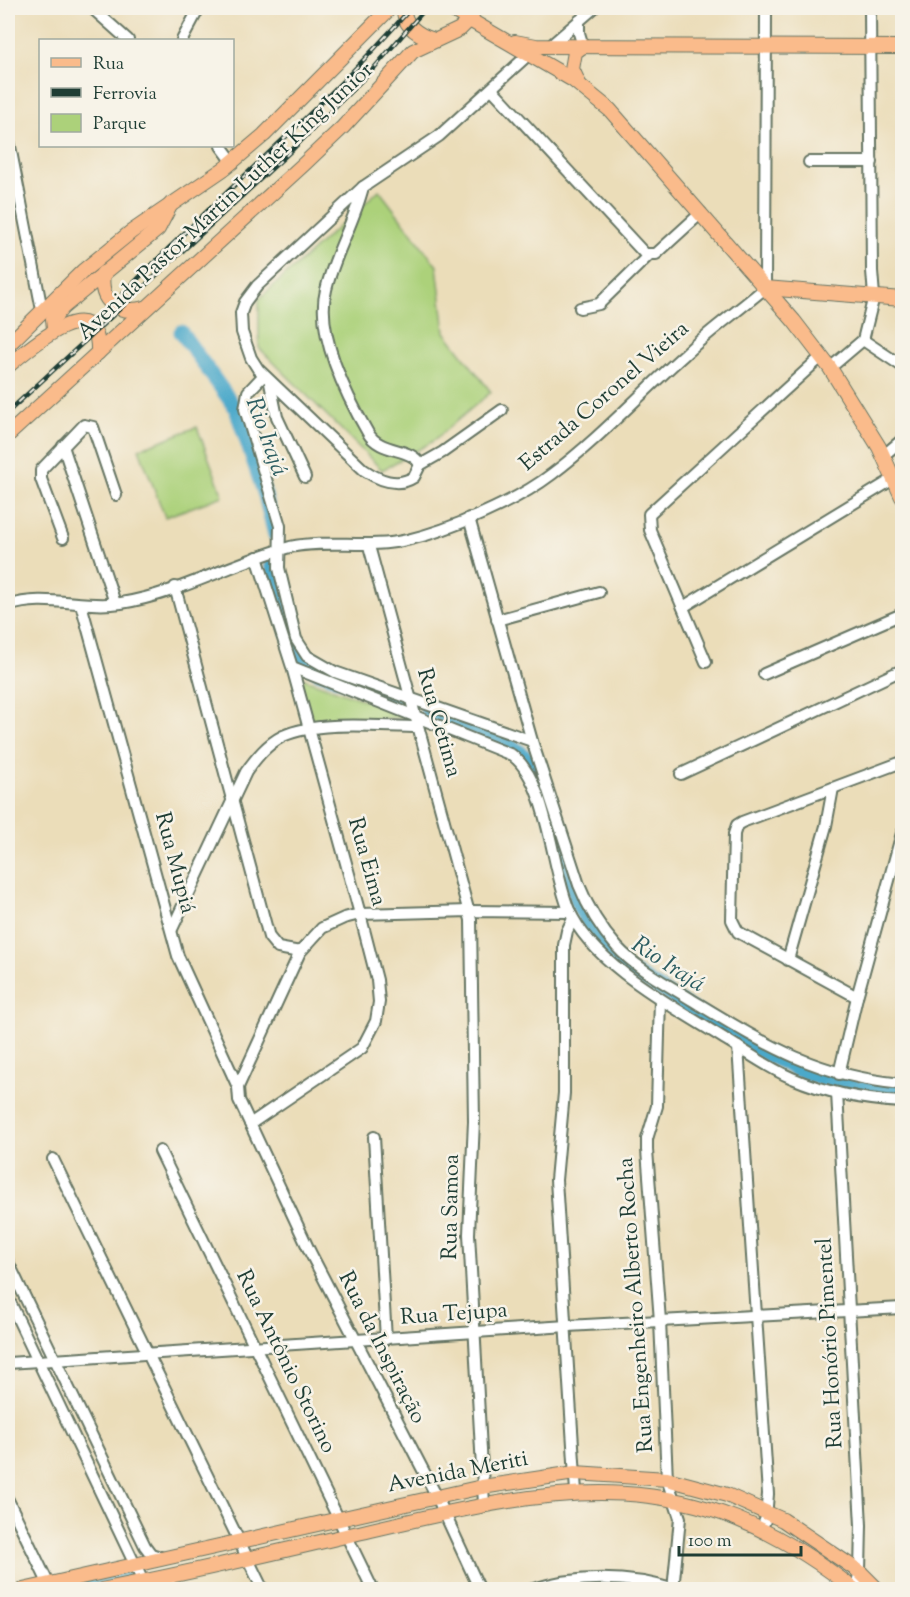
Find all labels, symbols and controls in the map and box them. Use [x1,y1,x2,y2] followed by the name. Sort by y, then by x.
[39,39,234,147] legend
[93,52,124,78] text: Rua
[70,55,382,349] street label: Avenida Pastor Martin Luther King Junior
[93,82,157,108] text: Ferrovia
[93,112,146,138] text: Parque
[513,314,697,480] street label: Estrada Coronel Vieira
[236,393,296,481] water label: Rio Irajá
[407,665,469,781] street label: Rua Cetima
[145,809,203,917] street label: Rua Mupiá
[338,814,394,910] street label: Rua Eima
[624,928,712,1002] water label: Rio Irajá
[435,1154,469,1260] street label: Rua Samoa
[611,1156,663,1454] street label: Rua Engenheiro Alberto Rocha
[809,1237,853,1449] street label: Rua Honório Pimentel
[227,1265,343,1459] street label: Rua Antônio Storino
[329,1266,433,1430] street label: Rua da Inspiração
[399,1295,509,1335] street label: Rua Tejupa
[385,1444,531,1502] street label: Avenida Meriti
[679,1519,800,1557] scale bar
[688,1529,732,1555] text: 100 m

